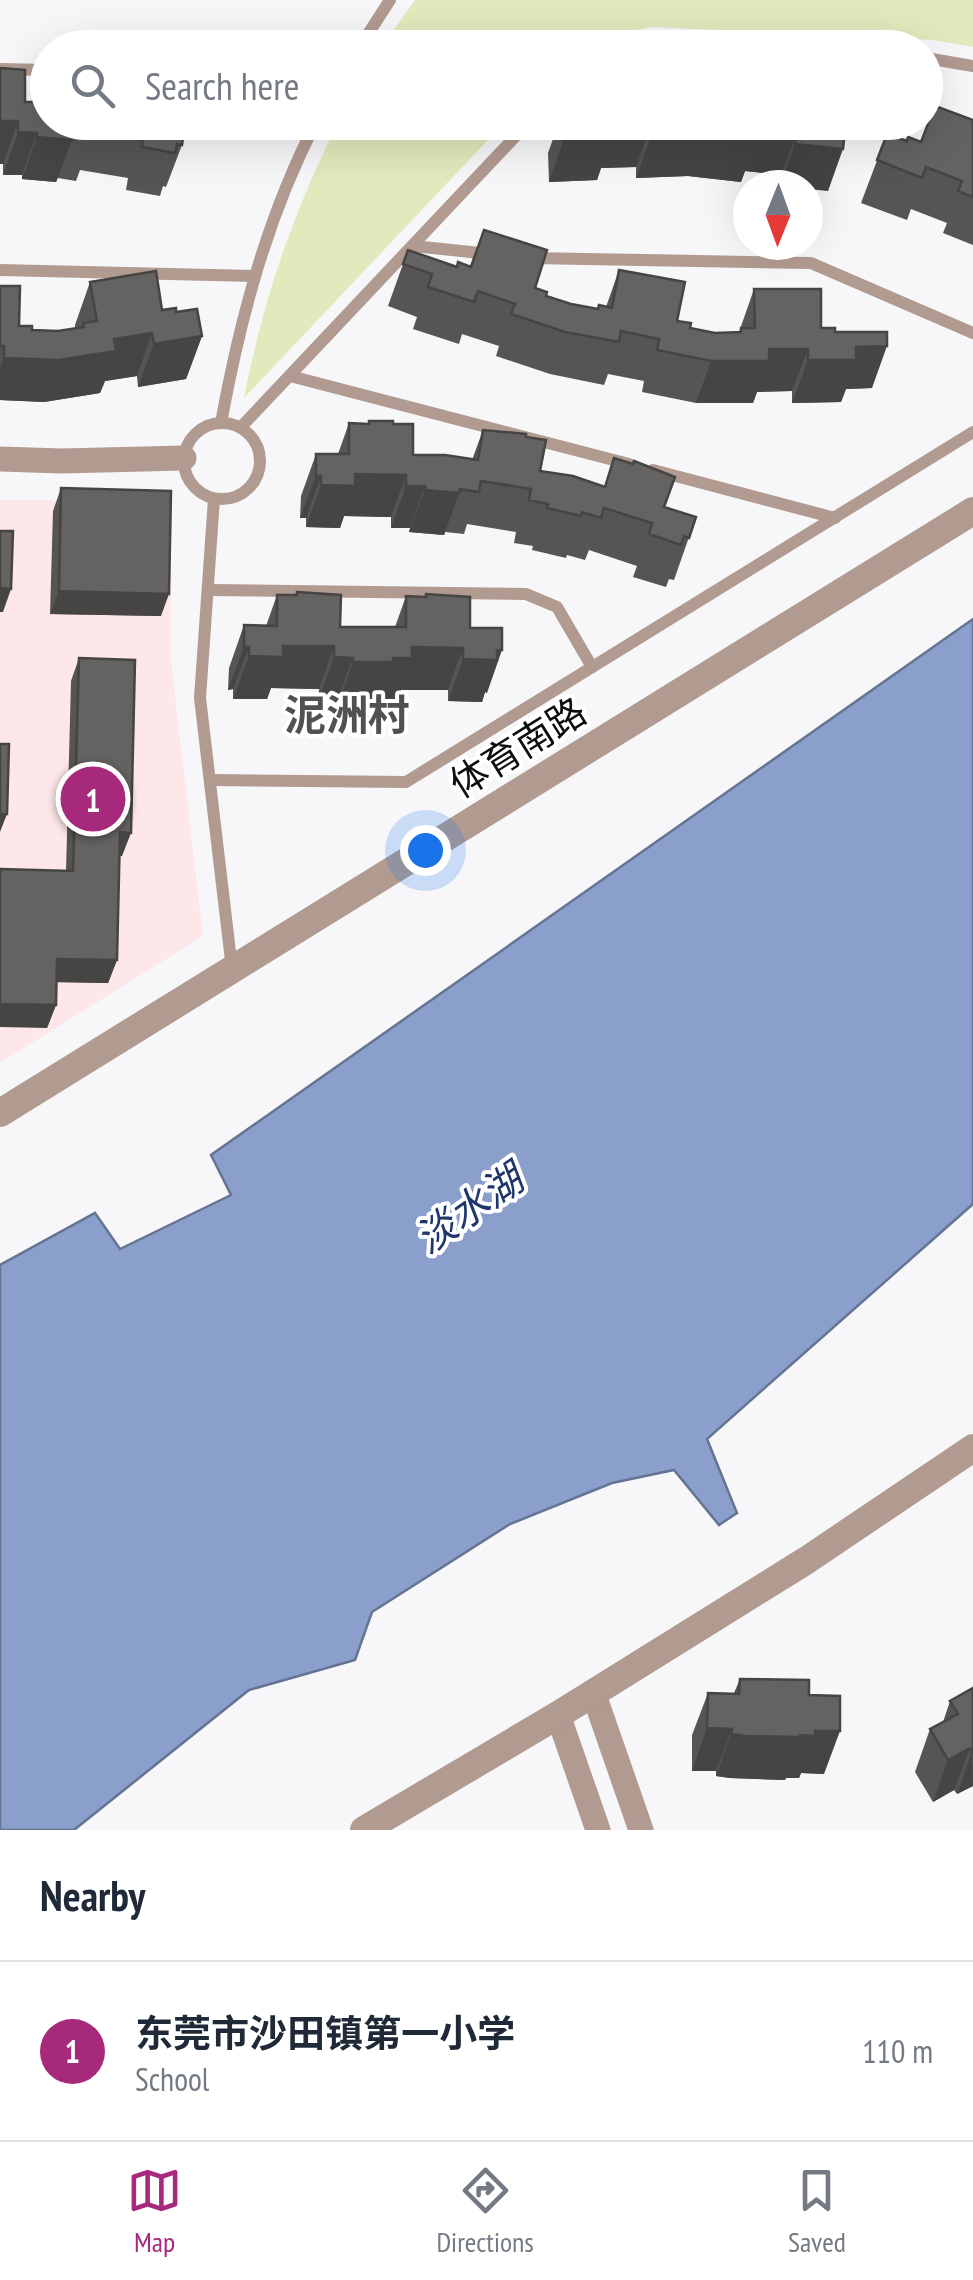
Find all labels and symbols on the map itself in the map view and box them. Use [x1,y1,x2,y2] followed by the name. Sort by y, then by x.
[733,170,823,260] north arrow
[440,686,595,808] street label: 体育南路
[284,687,410,742] district label: 泥洲村
[61,762,126,836] pin: 1
[400,825,451,876] your location
[404,1149,537,1264] water label: 淡水湖

